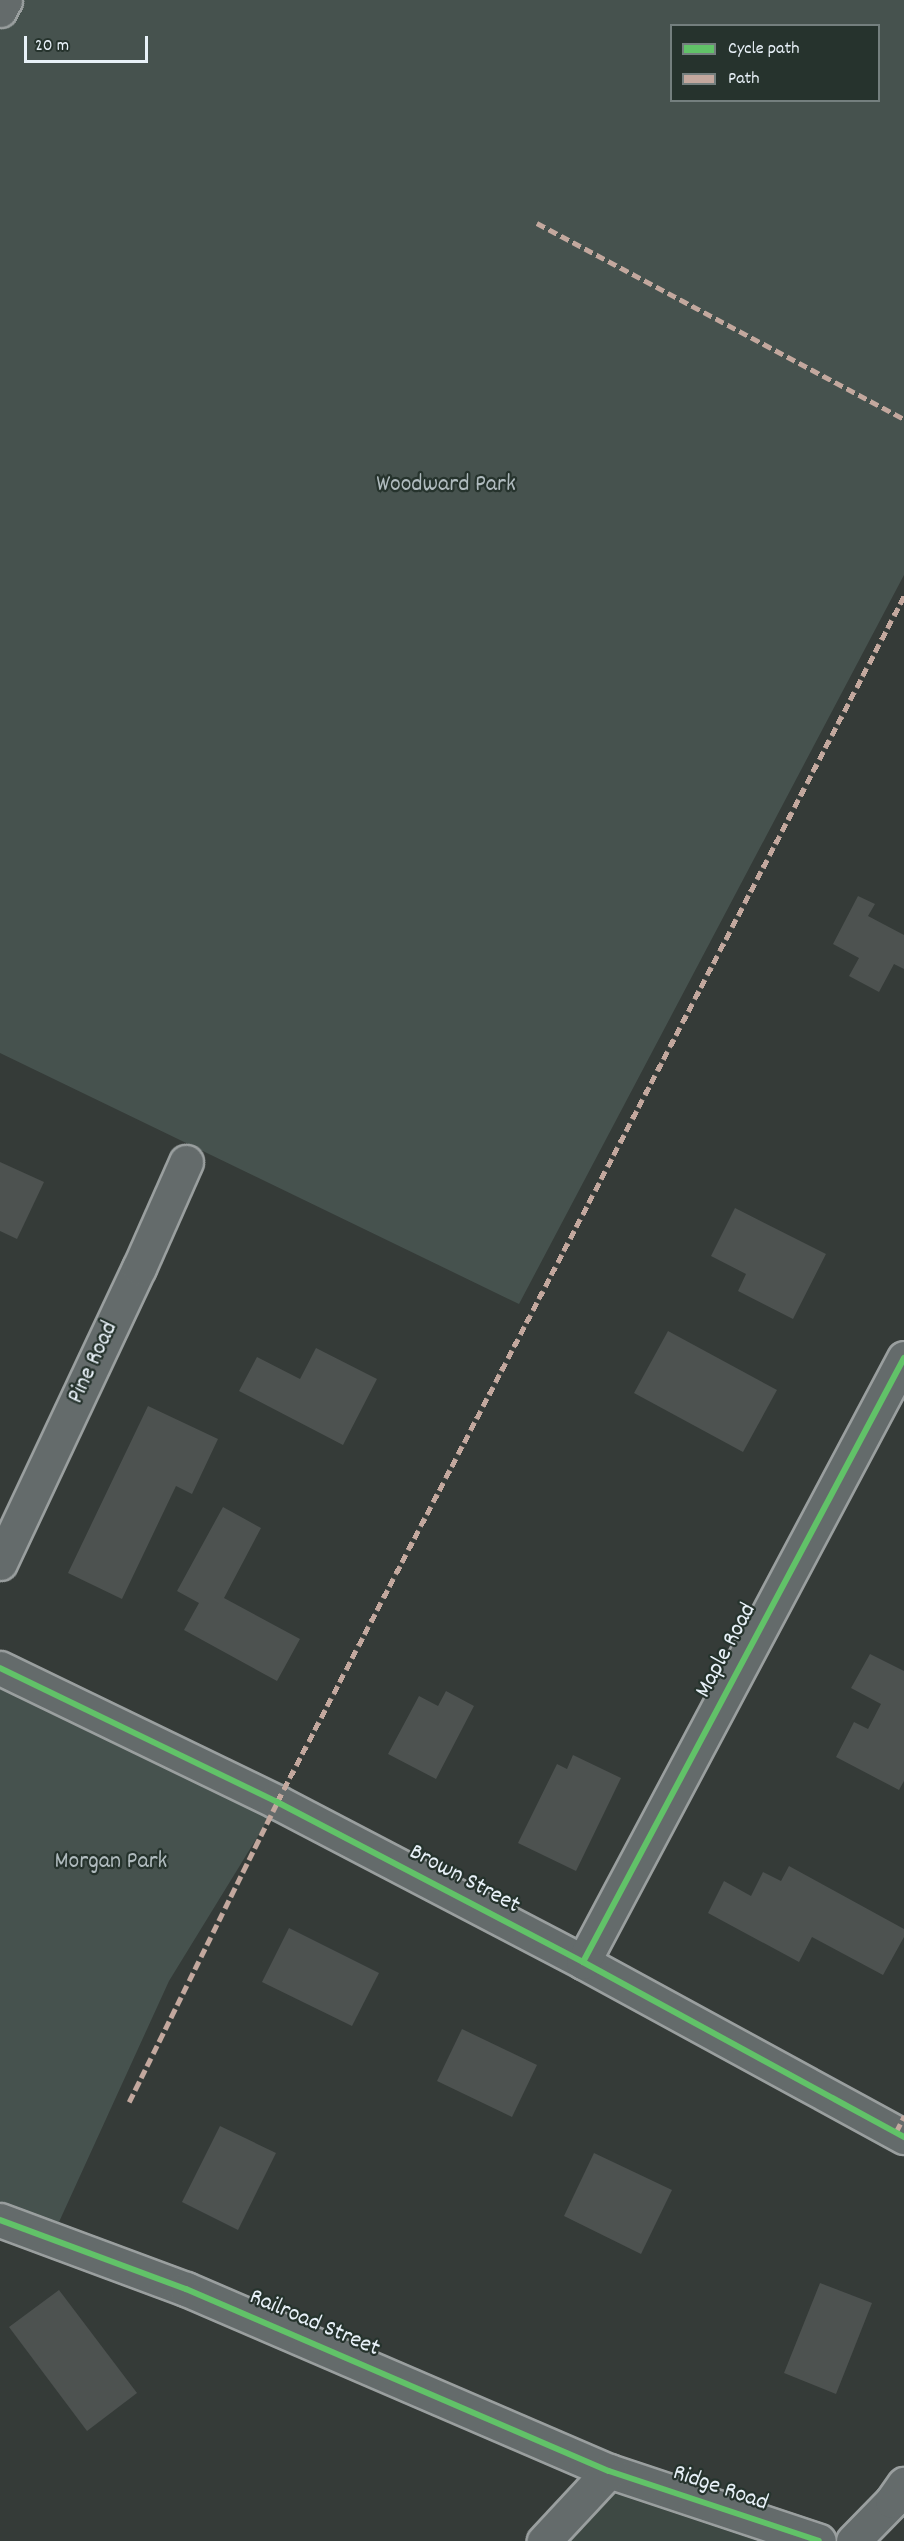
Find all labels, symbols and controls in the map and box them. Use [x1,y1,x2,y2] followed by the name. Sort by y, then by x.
[27,24,152,62] scale bar
[670,24,880,102] legend
[35,34,69,59] text: 20 m
[728,37,799,62] text: Cycle path
[728,67,760,92] text: Path
[376,472,516,500] park label: Woodward Park
[62,1317,126,1409] street label: Pine Road
[690,1599,764,1703] street label: Maple Road
[404,1839,524,1921] street label: Brown Street
[55,1849,167,1877] park label: Morgan Park
[244,2284,384,2364] street label: Railroad Street
[669,2459,771,2519] street label: Ridge Road

